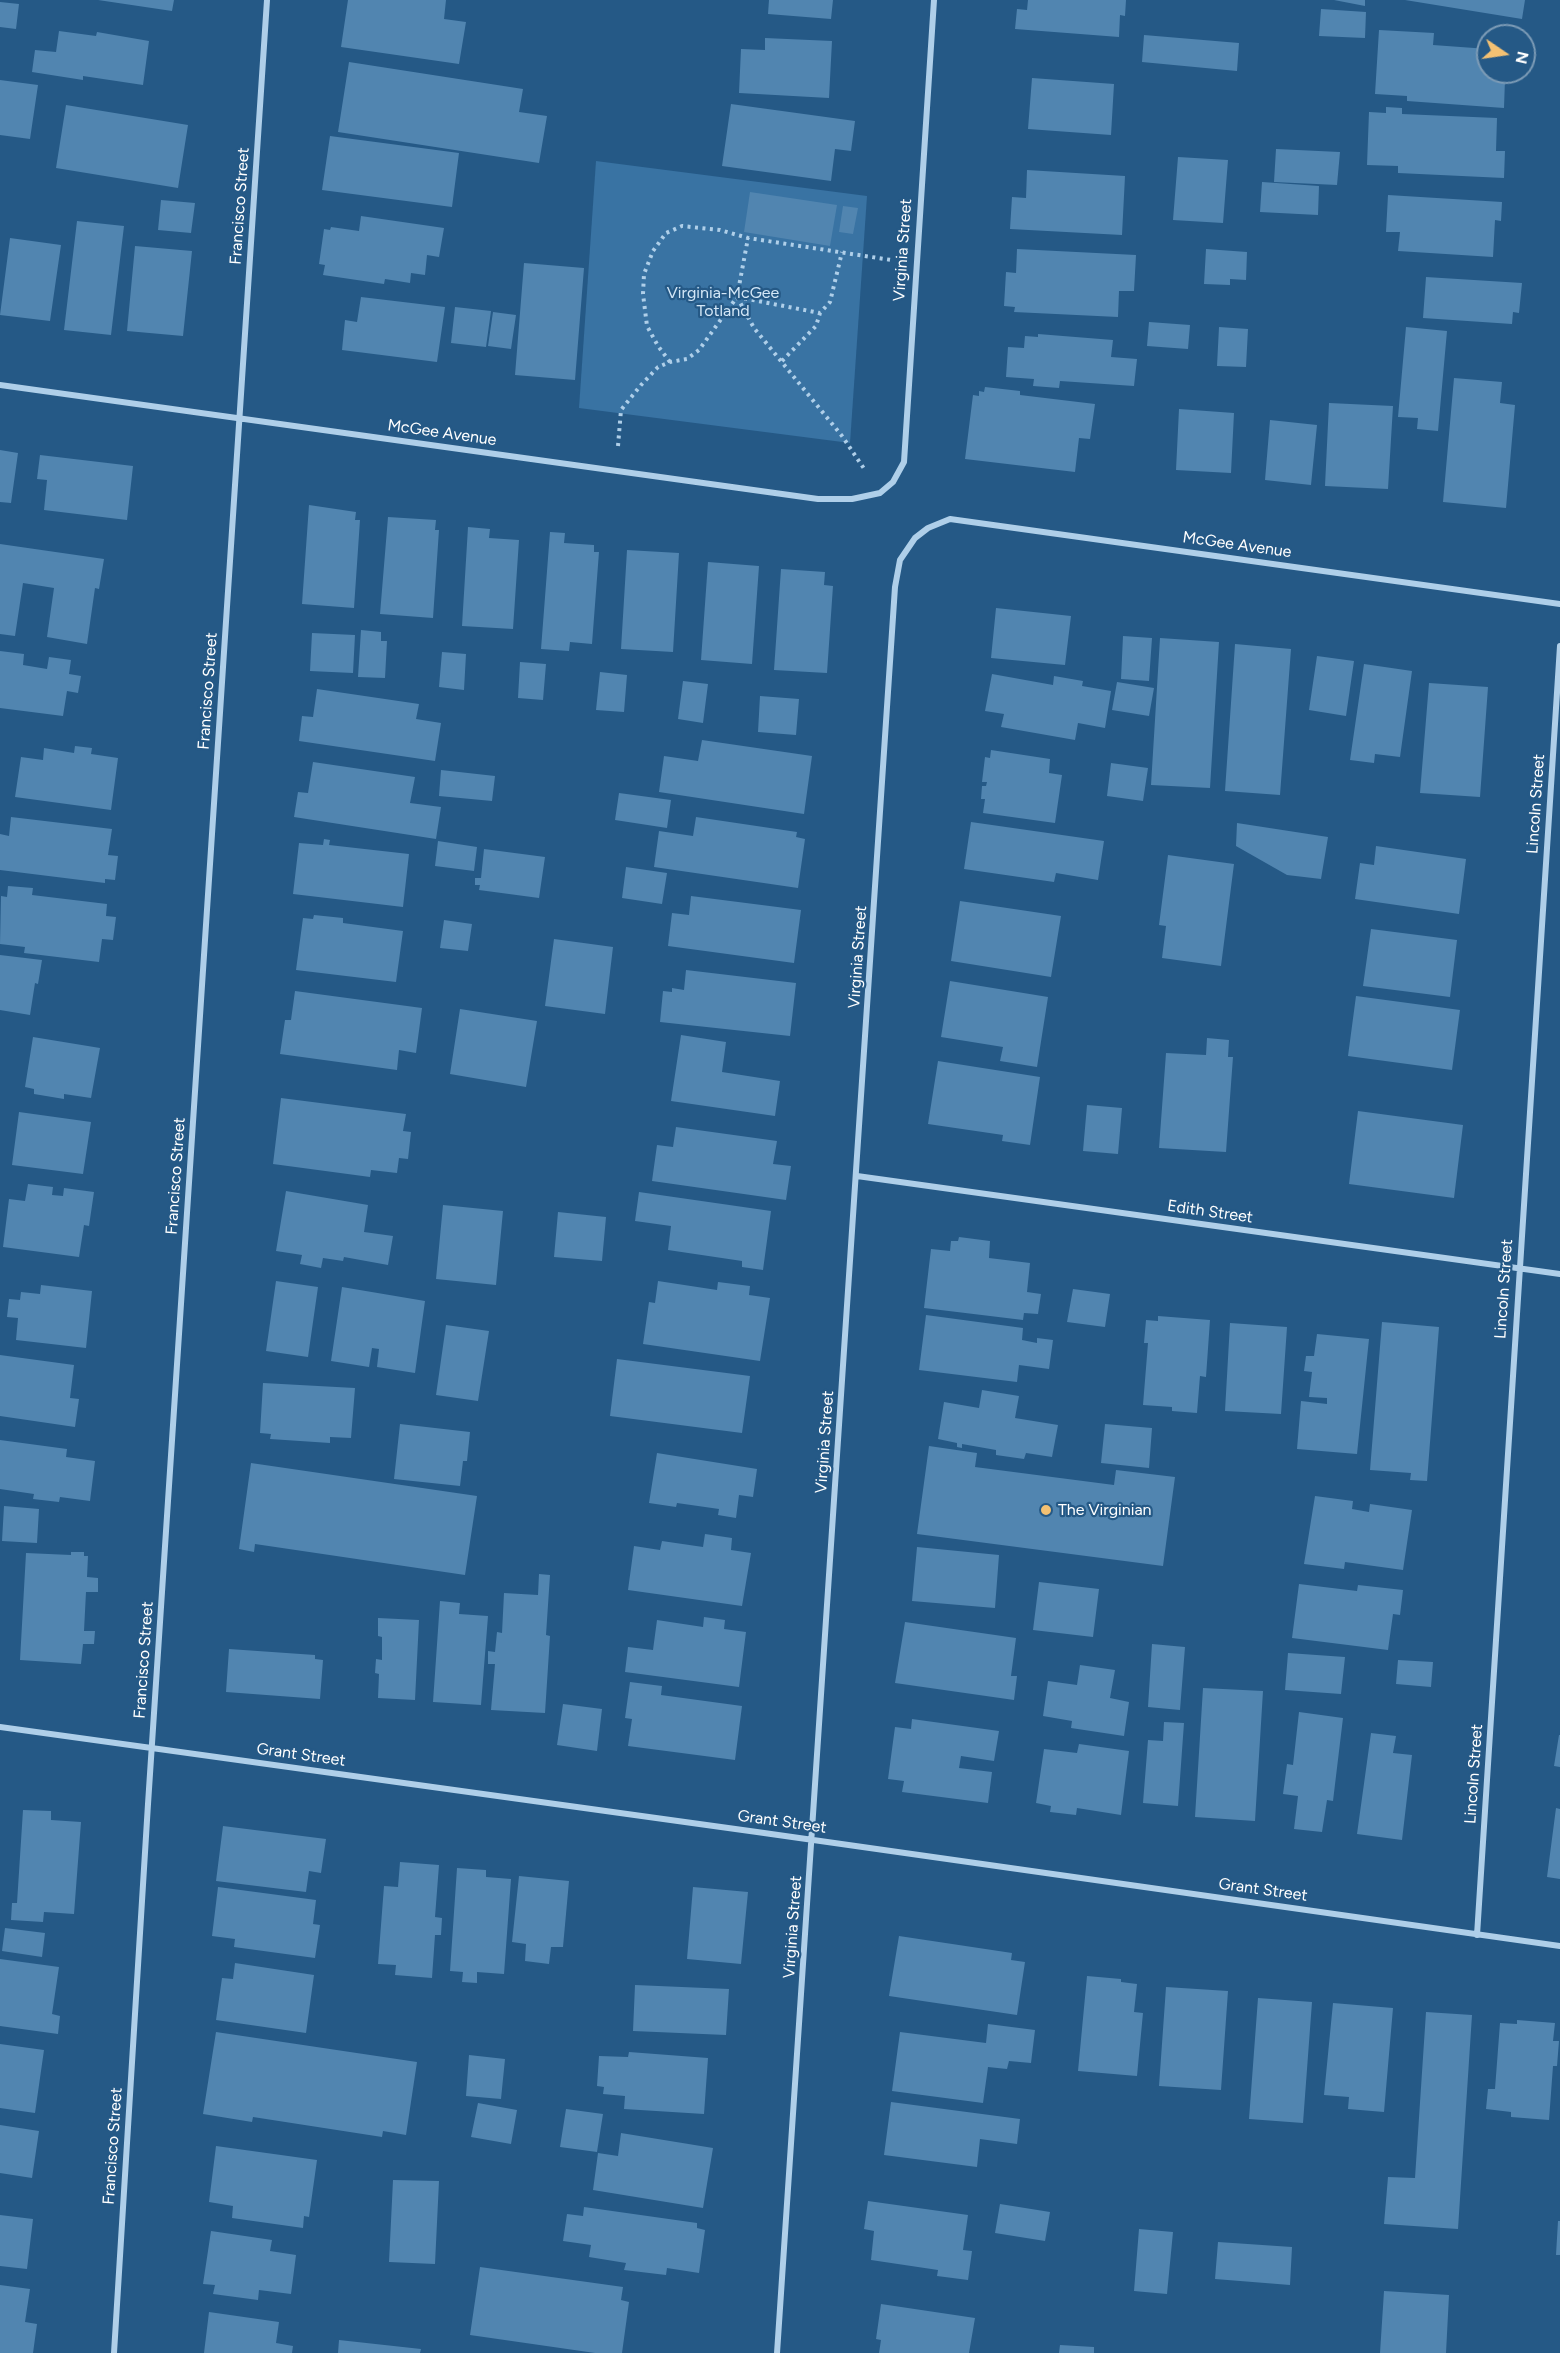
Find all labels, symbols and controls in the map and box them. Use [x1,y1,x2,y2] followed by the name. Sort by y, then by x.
[1476,24,1536,84] north arrow
[1511,50,1533,66] text: N
[226,147,254,265] street label: Francisco Street
[890,198,916,302] street label: Virginia Street
[667,283,779,321] park label: Virginia-McGee Totland
[386,416,498,450] street label: McGee Avenue
[1181,528,1293,562] street label: McGee Avenue
[194,632,222,750] street label: Francisco Street
[1523,753,1549,855] street label: Lincoln Street
[845,905,871,1009] street label: Virginia Street
[162,1117,190,1235] street label: Francisco Street
[1166,1196,1254,1228] street label: Edith Street
[1491,1238,1517,1340] street label: Lincoln Street
[812,1390,838,1494] street label: Virginia Street
[1058,1500,1151,1520] place label: The Virginian
[1039,1503,1053,1517] marker: The Virginian
[130,1601,158,1719] street label: Francisco Street
[1461,1723,1487,1825] street label: Lincoln Street
[255,1739,347,1771] street label: Grant Street
[736,1806,828,1838] street label: Grant Street
[1217,1874,1309,1906] street label: Grant Street
[780,1875,806,1979] street label: Virginia Street
[99,2087,127,2205] street label: Francisco Street

